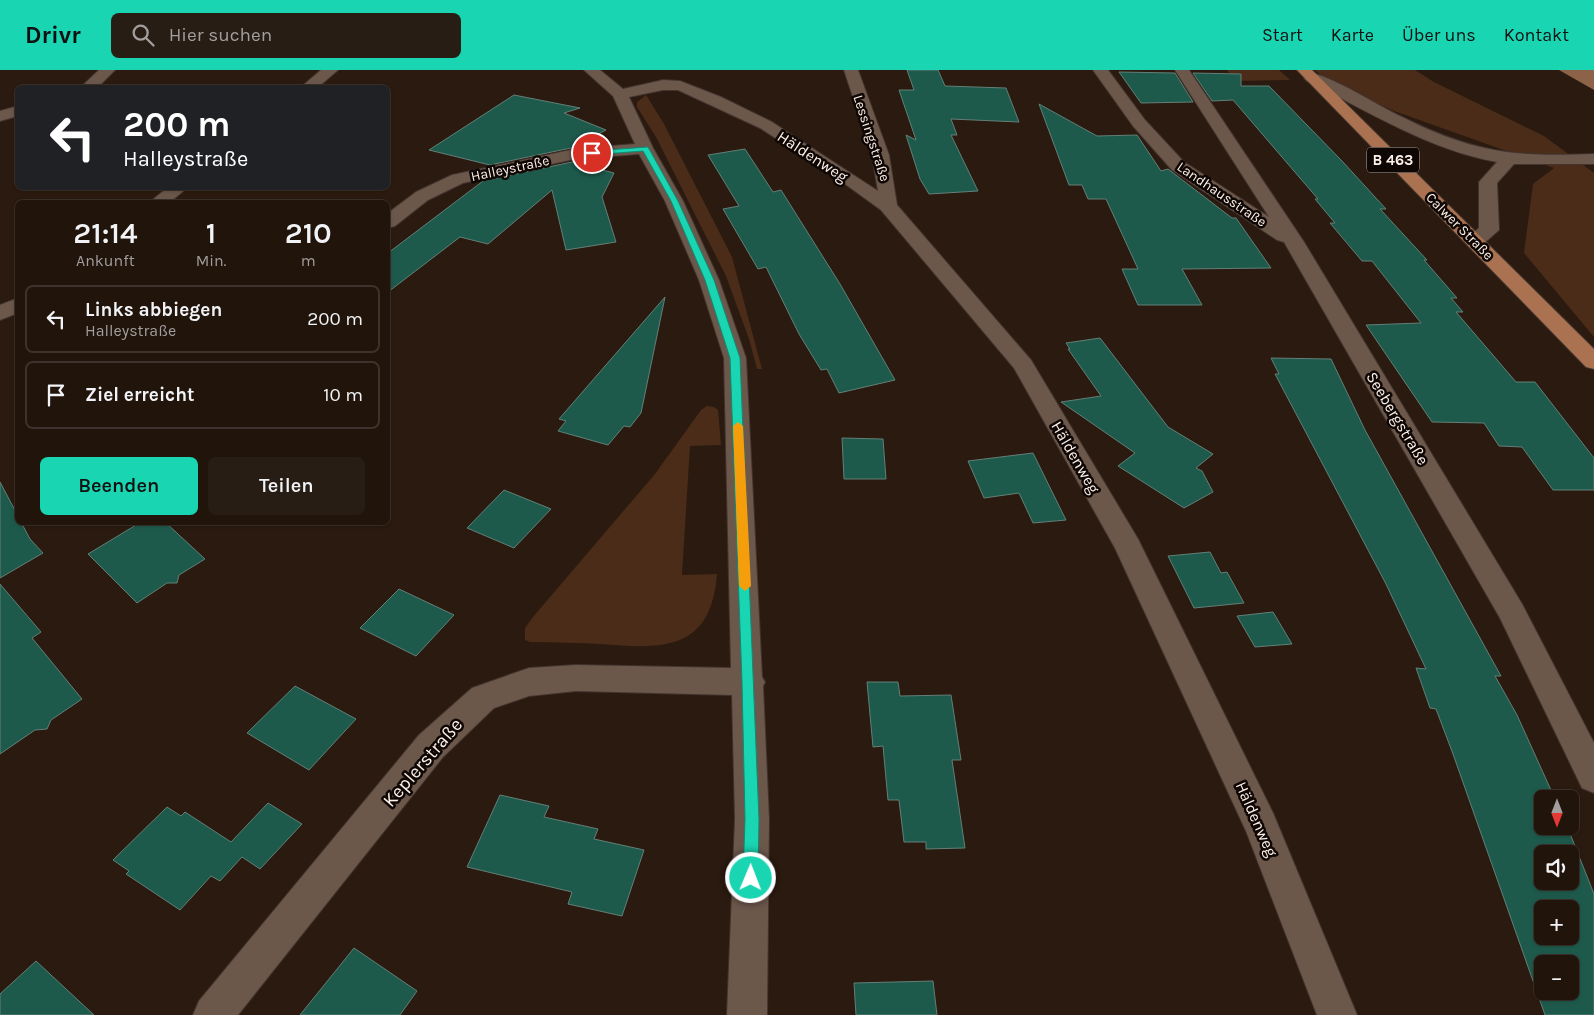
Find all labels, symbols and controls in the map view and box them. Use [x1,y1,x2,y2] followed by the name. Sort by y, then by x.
[111,13,461,58] search box
[25,21,81,49] text: Drivr
[129,21,157,49] icon: search
[169,24,272,46] text: Hier suchen
[1262,24,1303,46] text: Start
[1331,24,1374,46] text: Karte
[1402,24,1476,46] text: Über uns
[1504,24,1569,46] text: Kontakt
[850,93,894,184] street label: Lessingstraße
[123,104,231,145] text: 200 m
[40,105,105,170] icon: left
[774,127,852,186] street label: Häldenweg
[571,132,613,174] pin
[578,139,606,167] icon: arrive
[123,146,248,172] text: Halleystraße
[1367,148,1419,172] road number: B 463
[469,152,551,185] street label: Halleystraße
[1174,158,1270,231] street label: Landhausstraße
[1422,189,1497,264] street label: Calwer Straße
[73,215,137,251] text: 21:14
[206,215,216,251] text: 1
[285,215,332,251] text: 210
[76,251,135,270] text: Ankunft
[196,251,226,270] text: Min.
[301,251,316,270] text: m
[85,299,222,321] text: Links abbiegen
[42,305,70,333] icon: left
[307,308,363,330] text: 200 m
[85,321,176,340] text: Halleystraße
[1362,368,1433,468] street label: Seebergstraße
[42,381,70,409] icon: arrive
[85,384,195,406] text: Ziel erreicht
[323,384,363,406] text: 10 m
[1047,418,1104,497] street label: Häldenweg
[40,457,198,515] button: Beenden
[208,457,365,515] button: Teilen
[378,714,467,811] street label: Keplerstraße
[1232,779,1282,860] street label: Häldenweg
[1534,790,1579,835] north arrow
[1534,790,1579,1000] map controls
[1534,845,1579,890] button: sound
[724,851,776,903] position arrow
[1534,900,1579,945] button: +
[1534,955,1579,1000] button: −

